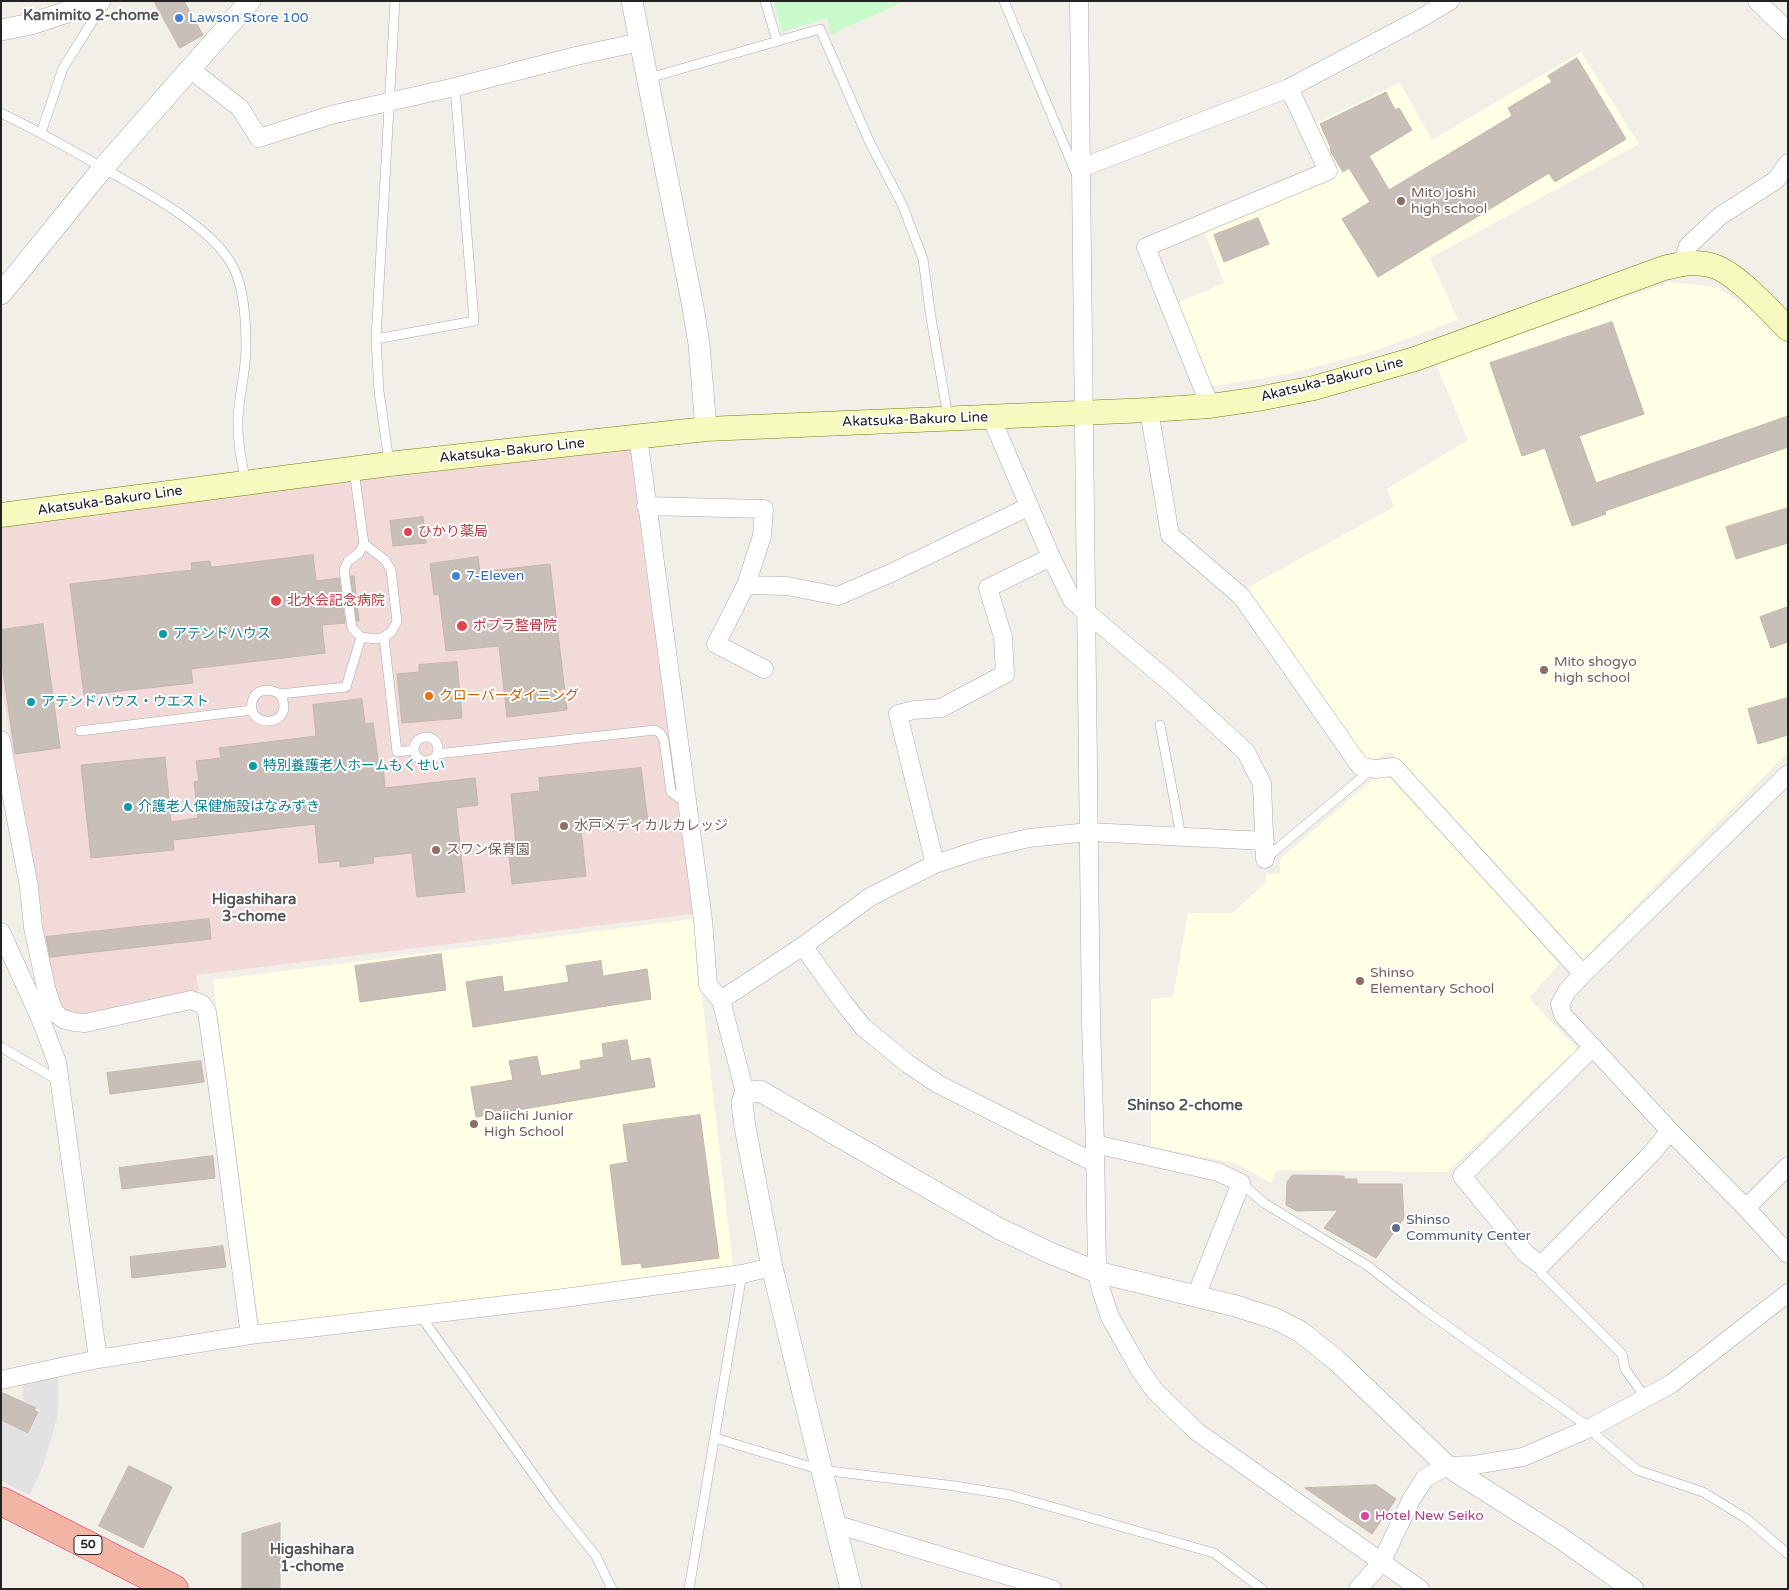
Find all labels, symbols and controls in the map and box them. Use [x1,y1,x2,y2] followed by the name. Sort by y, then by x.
[23,7,159,25] district label: Kamimito 2-chome
[189,10,308,26] place label: Lawson Store 100
[173,12,185,24] marker: Lawson Store 100
[1411,185,1487,218] place label: Mito joshi high school
[1395,195,1407,207] marker: Mito joshi high school
[1259,354,1405,406] street label: Akatsuka-Bakuro Line
[842,409,988,431] street label: Akatsuka-Bakuro Line
[438,435,586,467] street label: Akatsuka-Bakuro Line
[36,483,184,519] street label: Akatsuka-Bakuro Line
[418,524,488,540] place label: ひかり薬局
[402,526,414,538] marker: ひかり薬局
[466,568,524,584] place label: 7-Eleven
[450,570,462,582] marker: 7-Eleven
[287,593,385,609] place label: 北水会記念病院
[269,594,283,608] marker: 北水会記念病院
[473,618,557,634] place label: ポプラ整骨院
[455,619,469,633] marker: ポプラ整骨院
[173,626,271,642] place label: アテンドハウス
[157,628,169,640] marker: アテンドハウス
[1554,654,1637,686] place label: Mito shogyo high school
[1538,664,1550,676] marker: Mito shogyo high school
[439,688,579,704] place label: クローバーダイニング
[423,690,435,702] marker: クローバーダイニング
[41,694,209,710] place label: アテンドハウス・ウエスト
[25,696,37,708] marker: アテンドハウス・ウエスト
[263,758,445,774] place label: 特別養護老人ホームもくせい
[247,760,259,772] marker: 特別養護老人ホームもくせい
[138,799,320,815] place label: 介護老人保健施設はなみずき
[122,801,134,813] marker: 介護老人保健施設はなみずき
[574,818,728,834] place label: 水戸メディカルカレッジ
[558,820,570,832] marker: 水戸メディカルカレッジ
[446,842,530,858] place label: スワン保育園
[430,844,442,856] marker: スワン保育園
[212,891,296,926] district label: Higashihara 3-chome
[1370,965,1494,998] place label: Shinso Elementary School
[1354,975,1366,987] marker: Shinso Elementary School
[1127,1097,1243,1115] district label: Shinso 2-chome
[484,1108,573,1140] place label: Daiichi Junior High School
[468,1118,480,1130] marker: Daiichi Junior High School
[1406,1212,1531,1244] place label: Shinso Community Center
[1390,1222,1402,1234] marker: Shinso Community Center
[1375,1508,1484,1524] place label: Hotel New Seiko
[1359,1510,1371,1522] marker: Hotel New Seiko
[74,1536,102,1554] road number: 50
[270,1541,354,1576] district label: Higashihara 1-chome

